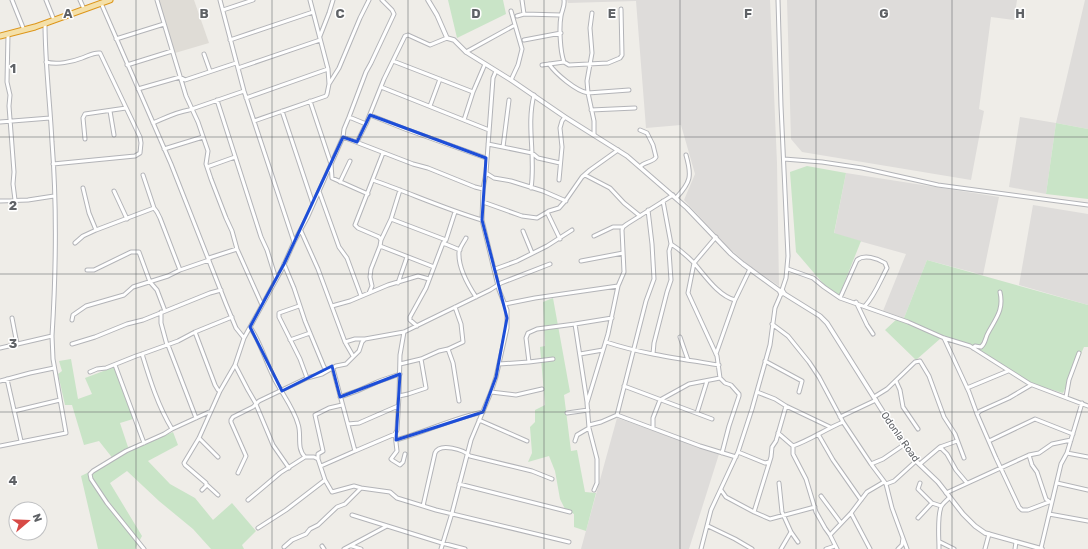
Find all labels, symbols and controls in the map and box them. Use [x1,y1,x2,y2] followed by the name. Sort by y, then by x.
[63,6,73,21] text: A
[199,6,209,21] text: B
[335,6,345,21] text: C
[471,6,481,21] text: D
[608,6,616,21] text: E
[744,6,752,21] text: F
[879,6,889,21] text: G
[1015,6,1025,21] text: H
[10,61,16,76] text: 1
[9,198,17,213] text: 2
[9,336,18,351] text: 3
[878,410,922,464] street label: Odonla Road
[9,473,18,488] text: 4
[8,501,48,541] north arrow
[30,512,44,524] text: N

